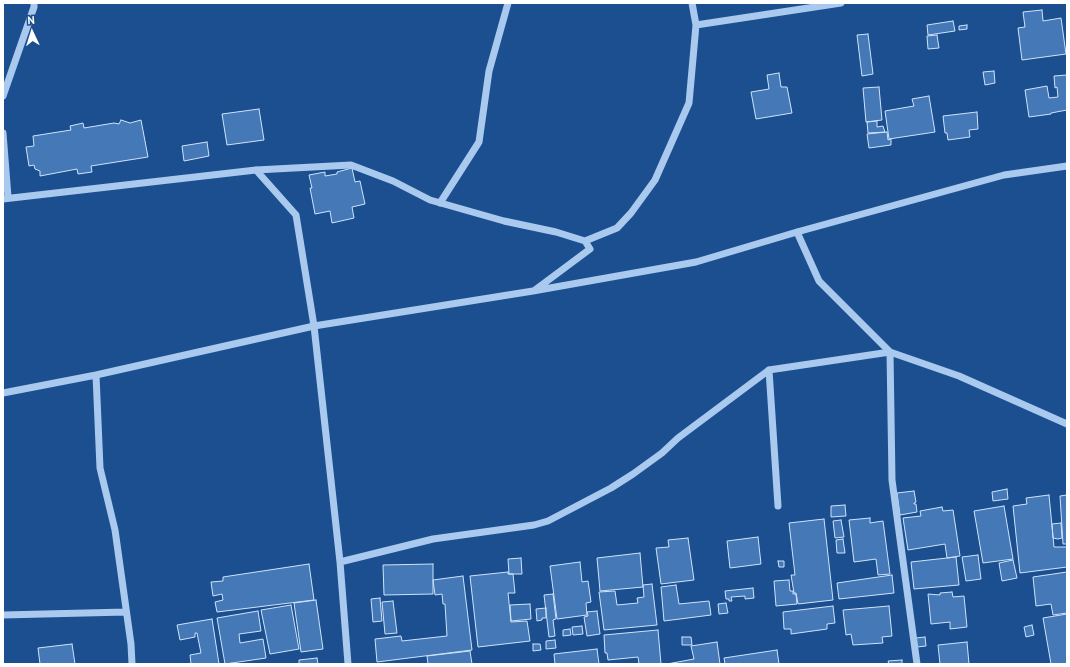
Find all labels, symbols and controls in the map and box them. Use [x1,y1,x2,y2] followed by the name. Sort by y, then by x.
[12,12,52,52] north arrow
[27,13,35,27] text: N

